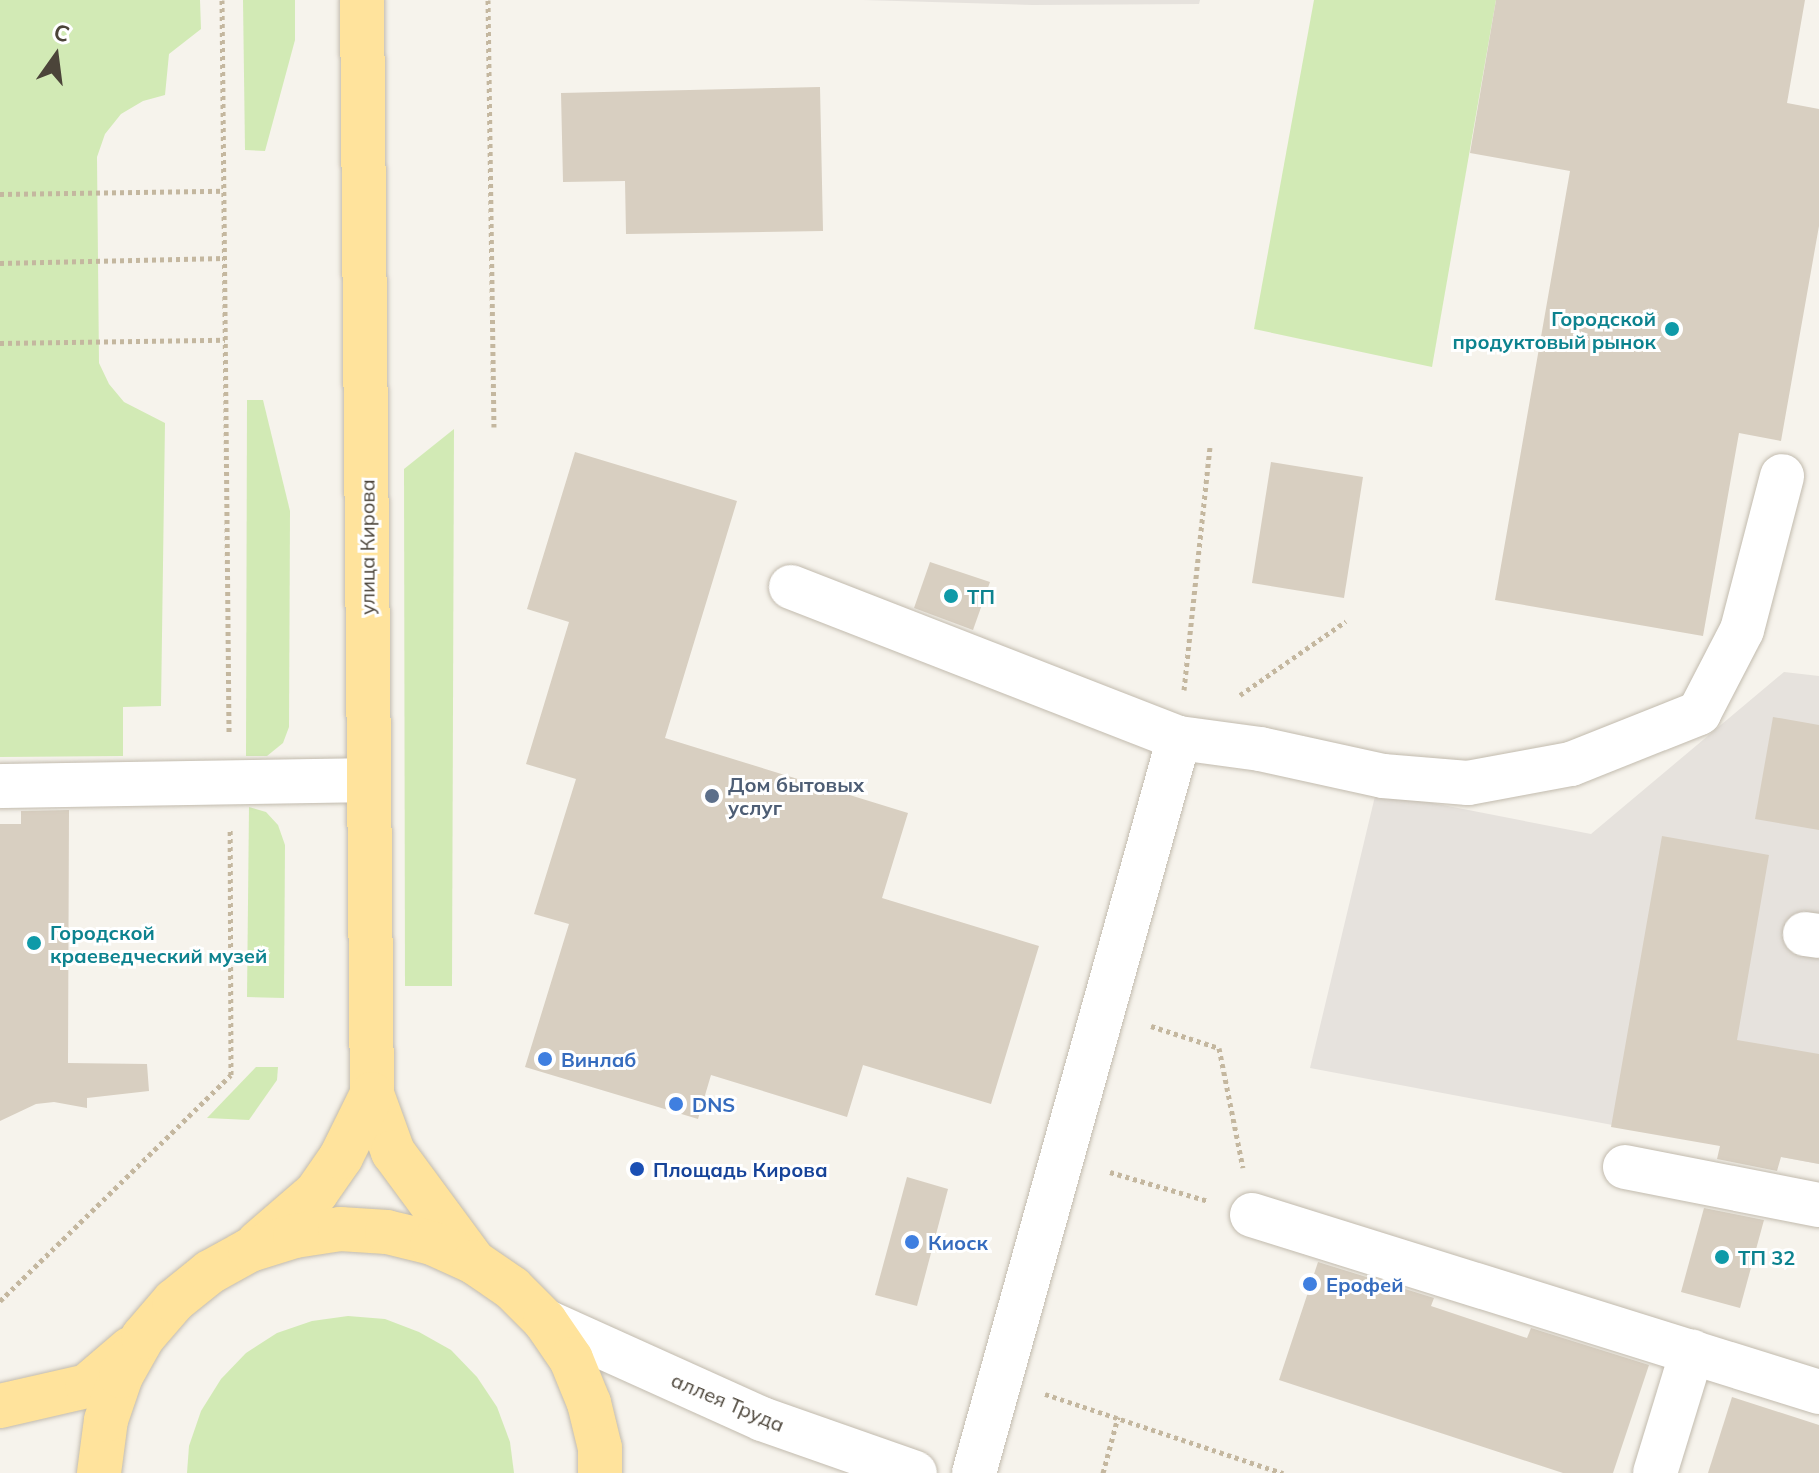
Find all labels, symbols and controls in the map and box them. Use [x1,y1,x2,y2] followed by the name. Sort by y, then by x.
[16,16,96,96] north arrow
[51,17,73,48] text: С
[1453,306,1656,353] place label: Городской продуктовый рынок
[1663,320,1681,338] marker: Городской продуктовый рынок
[355,479,379,615] street label: улица Кирова
[967,584,995,608] place label: ТП
[942,587,960,605] marker: ТП
[728,772,864,819] place label: Дом бытовых услуг
[703,787,721,805] marker: Дом бытовых услуг
[50,920,267,967] place label: Городской краеведческий музей
[25,934,43,952] marker: Городской краеведческий музей
[561,1047,636,1071] place label: Винлаб
[536,1050,554,1068] marker: Винлаб
[692,1092,735,1116] place label: DNS
[667,1095,685,1113] marker: DNS
[653,1157,828,1181] place label: Площадь Кирова
[628,1160,646,1178] marker: Площадь Кирова
[928,1230,988,1254] place label: Киоск
[903,1233,921,1251] marker: Киоск
[1738,1245,1795,1269] place label: ТП 32
[1713,1248,1731,1266] marker: ТП 32
[1326,1272,1403,1296] place label: Ерофей
[1301,1275,1319,1293] marker: Ерофей
[668,1367,788,1437] street label: аллея Труда

